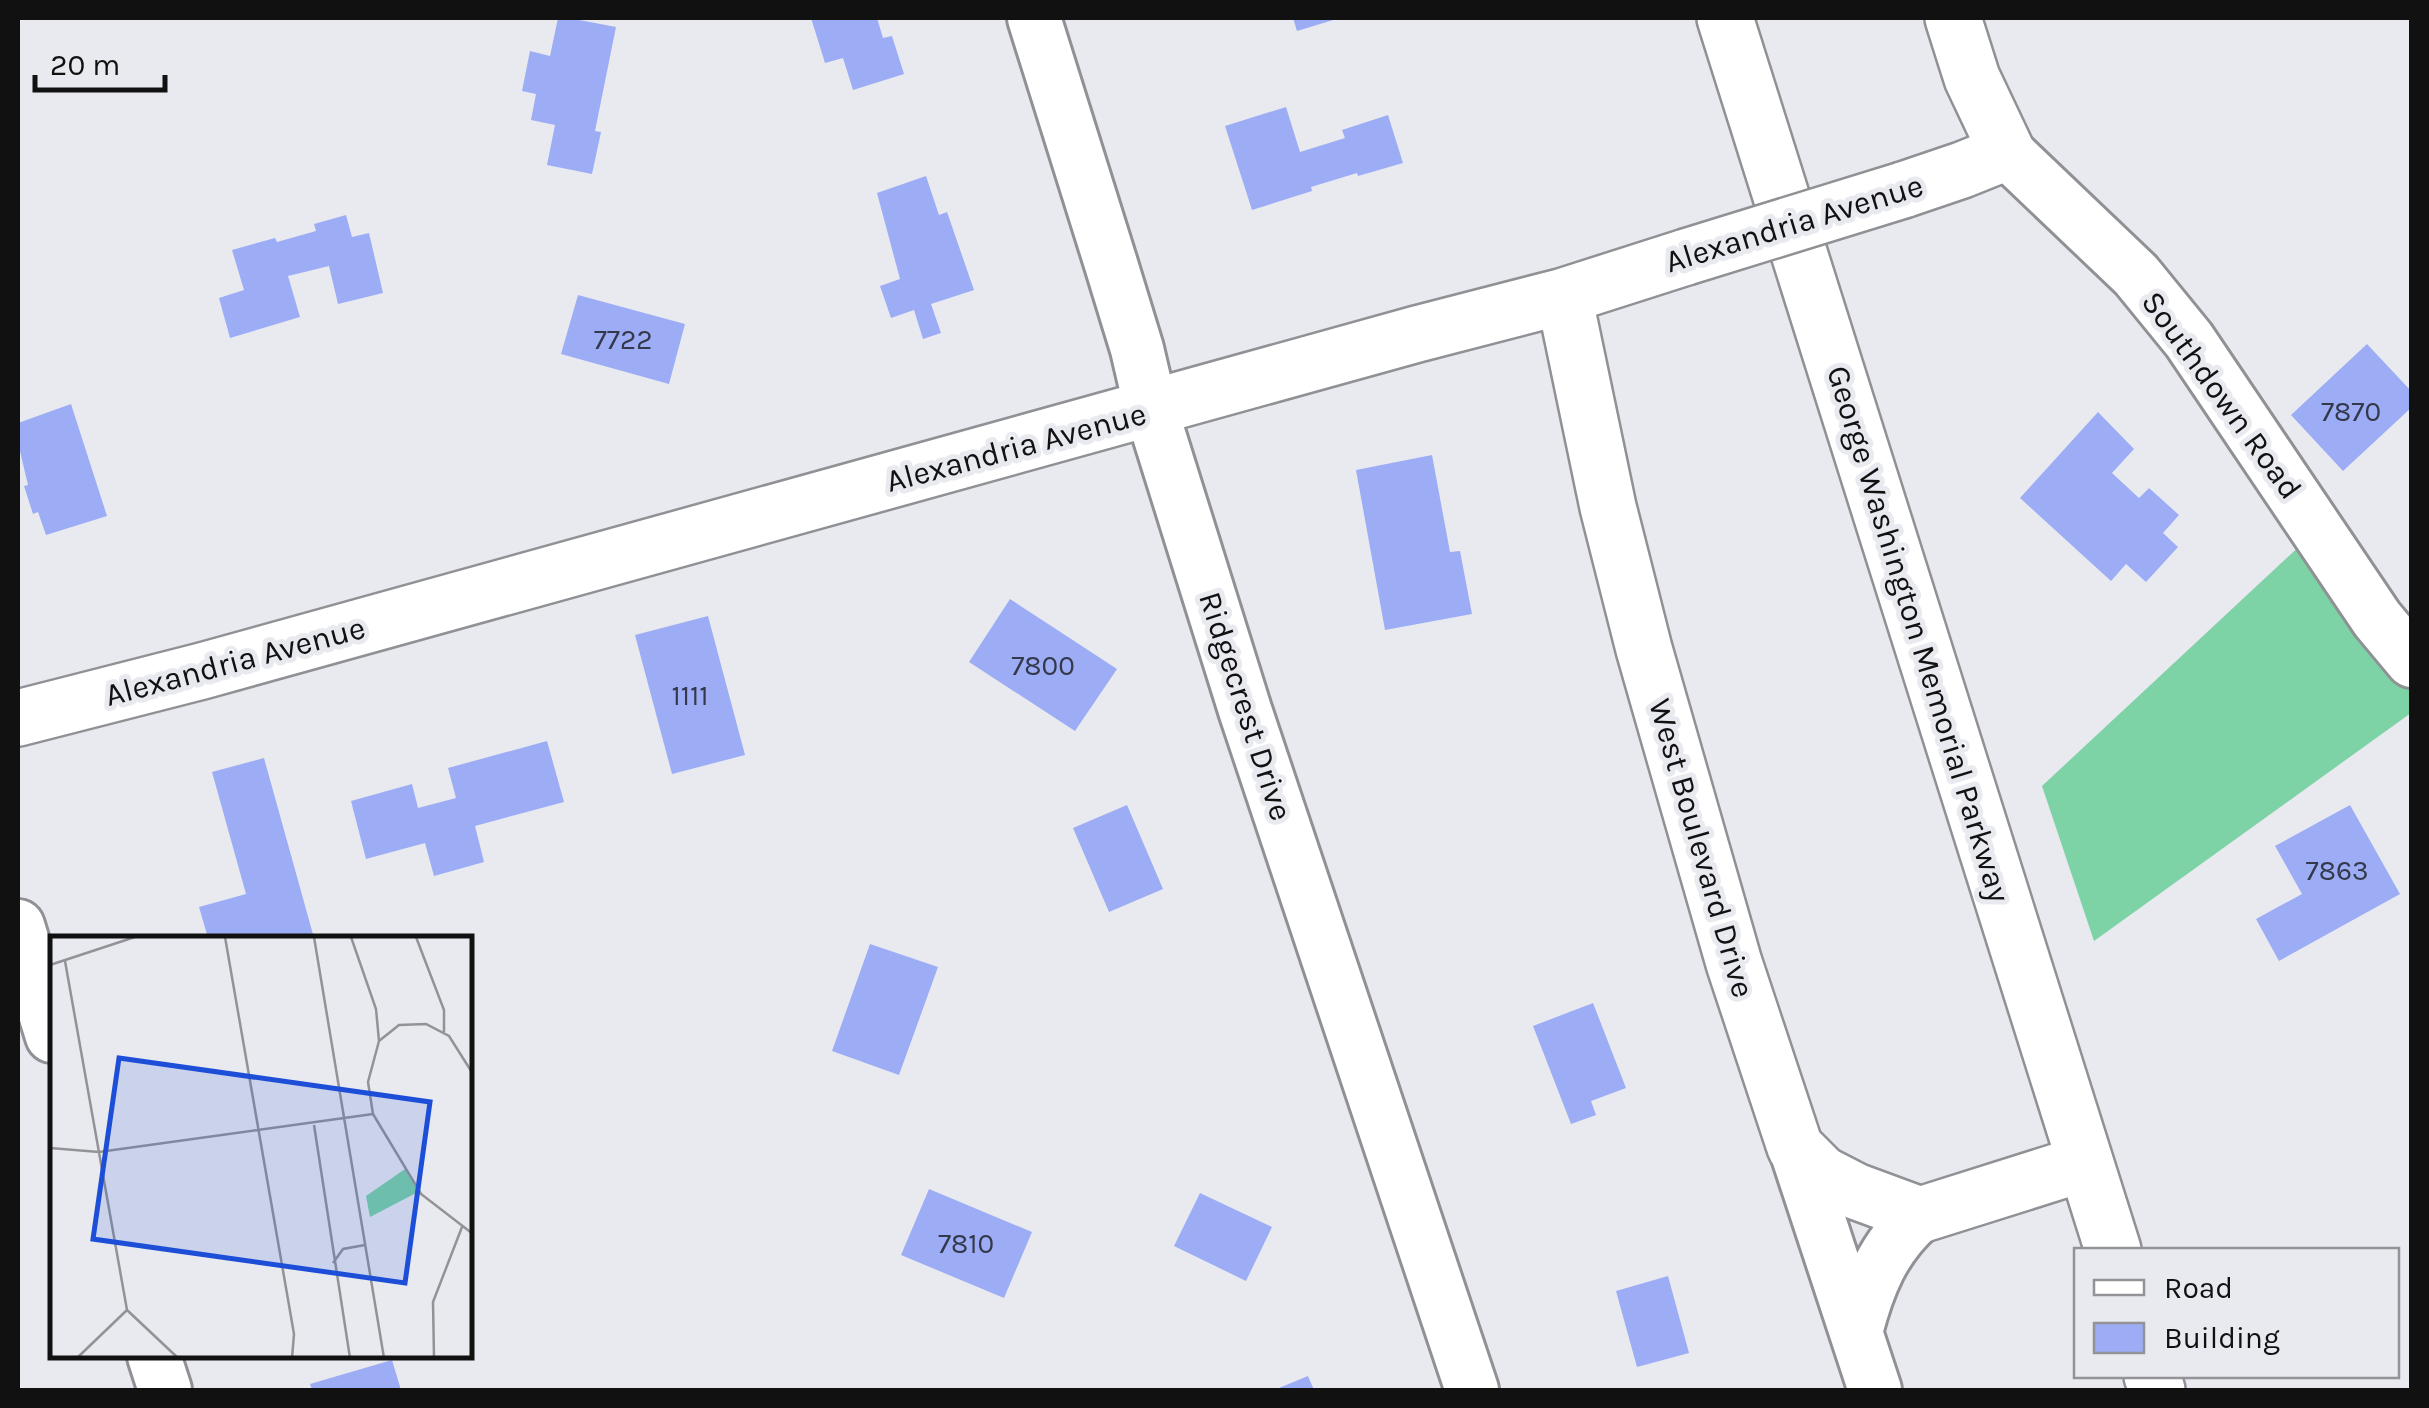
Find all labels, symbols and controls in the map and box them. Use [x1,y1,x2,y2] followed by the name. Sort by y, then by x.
[35,30,165,92] scale bar
[50,47,120,83] text: 20 m
[1661,167,1928,280] street label: Alexandria Avenue
[2134,284,2309,506] street label: Southdown Road
[594,323,652,356] house number: 7722
[1819,361,2018,907] street label: George Washington Memorial Parkway
[882,395,1150,500] street label: Alexandria Avenue
[2321,395,2381,428] house number: 7870
[1191,587,1300,825] street label: Ridgecrest Drive
[101,609,369,714] street label: Alexandria Avenue
[1011,649,1075,682] house number: 7800
[671,679,709,712] house number: 1111
[1641,694,1762,1002] street label: West Boulevard Drive
[2306,854,2368,887] house number: 7863
[50,936,472,1358] inset map
[938,1227,994,1260] house number: 7810
[2074,1248,2399,1378] legend
[2164,1270,2233,1306] text: Road
[2164,1320,2280,1356] text: Building

